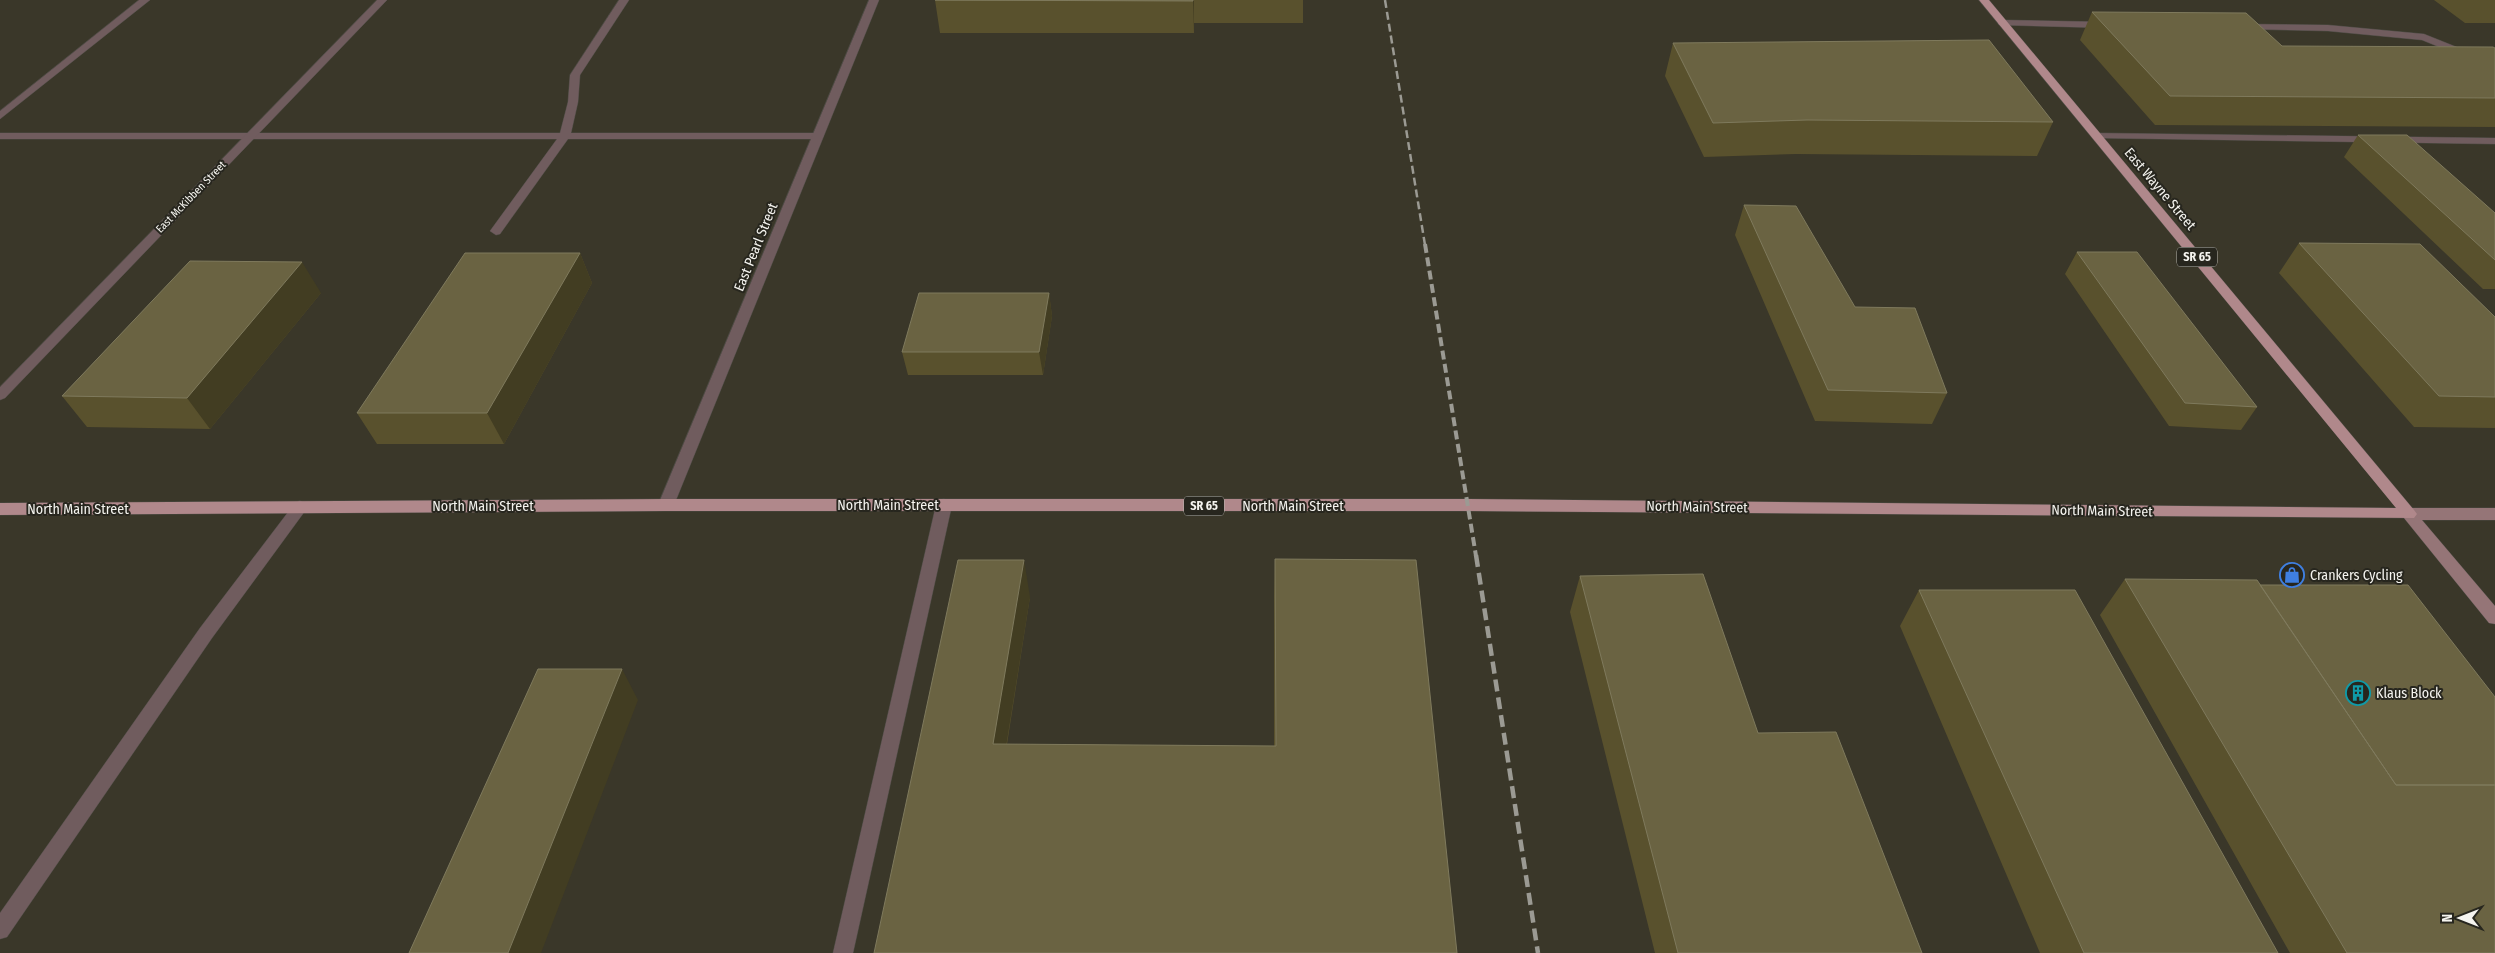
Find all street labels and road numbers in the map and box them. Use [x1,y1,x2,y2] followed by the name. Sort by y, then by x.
[2121,144,2200,234] street label: East Wayne Street
[153,158,229,236] street label: East McKibben Street
[731,200,782,294] street label: East Pearl Street
[2177,248,2217,266] road number: SR 65
[1184,496,1224,516] road number: SR 65
[837,497,939,514] street label: North Main Street
[432,498,534,515] street label: North Main Street
[1242,498,1344,515] street label: North Main Street
[1646,498,1748,516] street label: North Main Street
[27,501,129,518] street label: North Main Street
[2051,502,2153,520] street label: North Main Street

